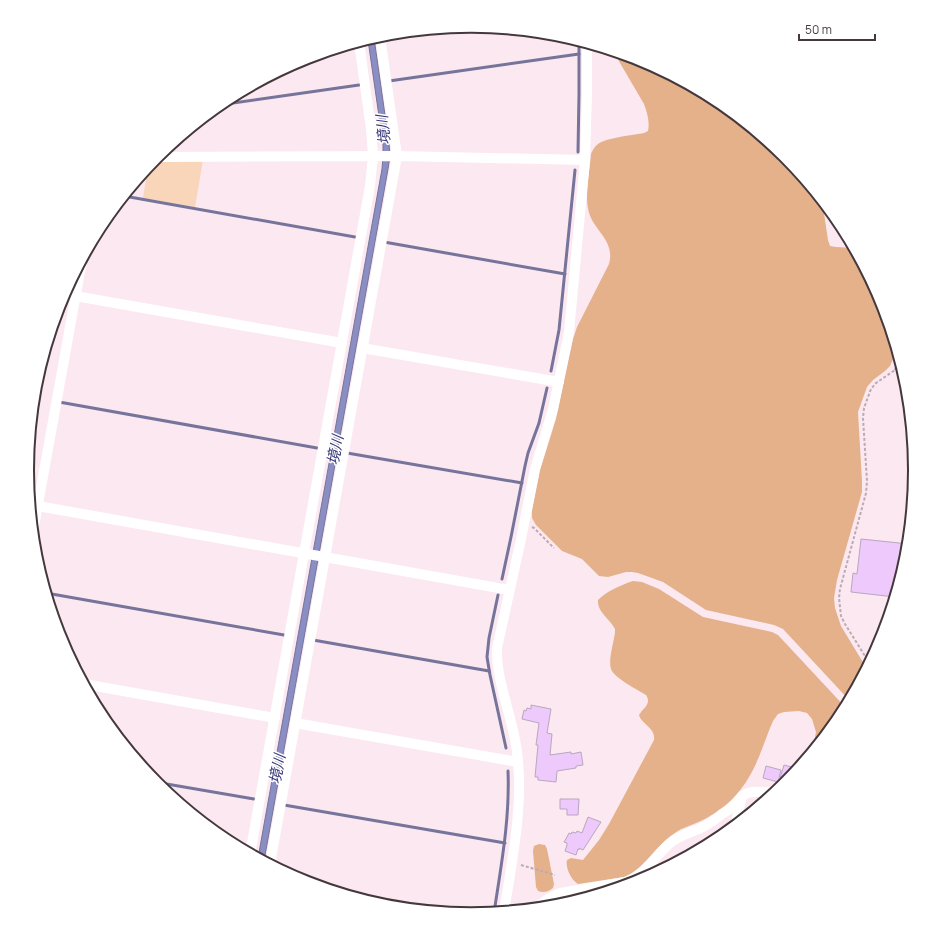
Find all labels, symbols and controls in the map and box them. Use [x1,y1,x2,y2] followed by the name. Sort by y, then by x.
[799,16,875,42] scale bar
[805,21,832,38] text: 50 m
[371,112,395,146] water label: 境川
[322,431,348,467] water label: 境川
[264,750,290,786] water label: 境川

